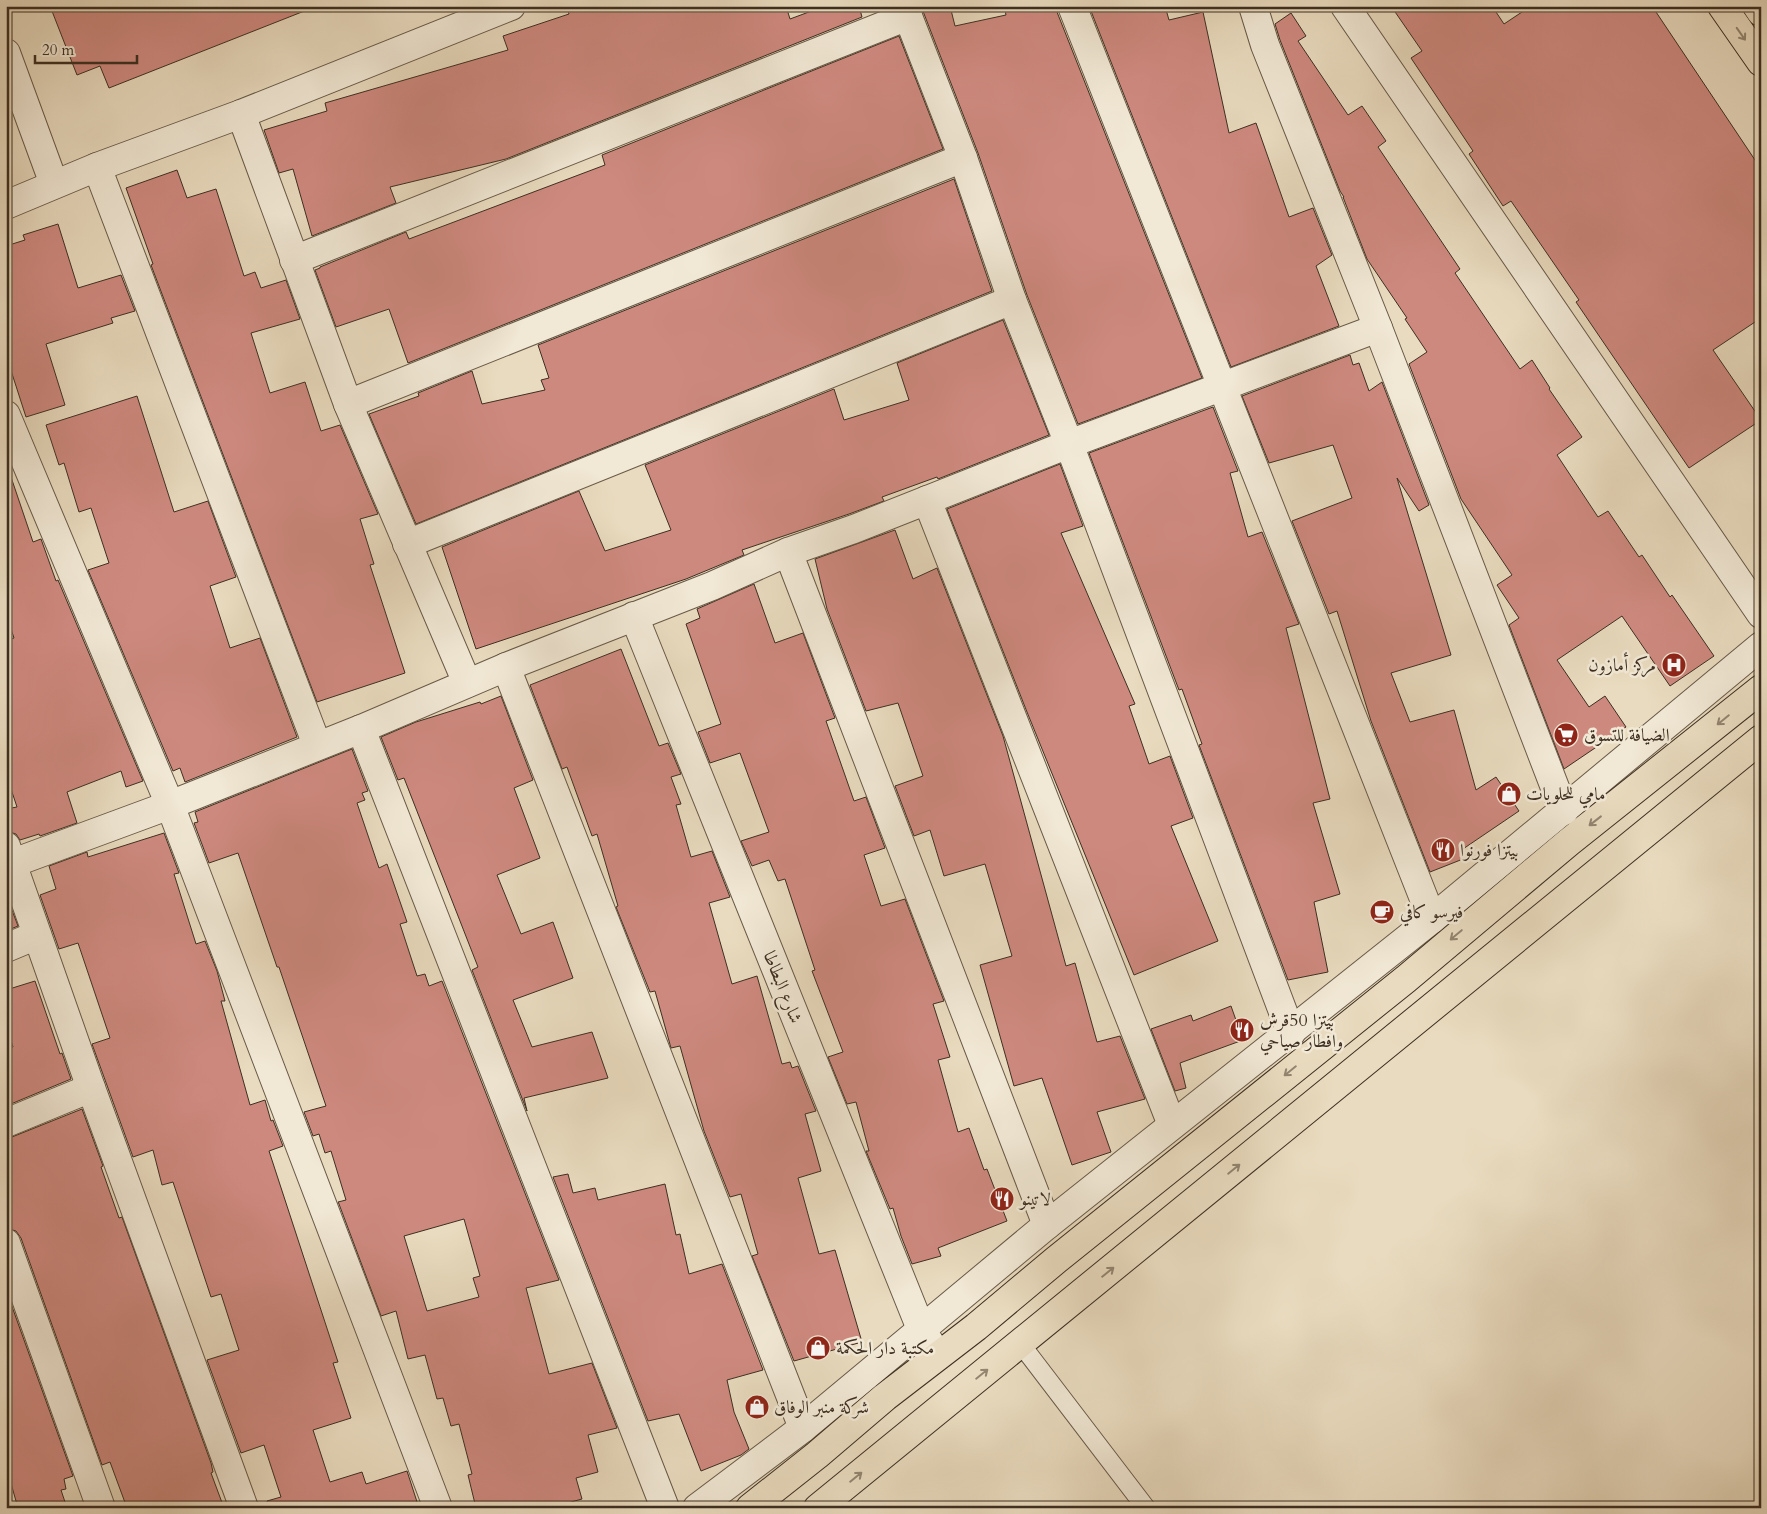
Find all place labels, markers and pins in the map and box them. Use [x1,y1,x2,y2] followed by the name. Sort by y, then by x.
[1588,652,1656,678] place label: مركز أمازون
[1661,652,1687,678] hospital icon: مركز أمازون
[1553,722,1579,748] supermarket icon: الضيافة للتسوق
[1584,723,1670,748] place label: الضيافة للتسوق
[1496,781,1522,807] shop icon: مامي للحلويات
[1526,782,1606,809] place label: مامي للحلويات
[1430,837,1456,863] restaurant icon: بيتزا فورنوا
[1460,838,1518,863] place label: بيتزا فورنوا
[1369,899,1395,925] cafe icon: فيرسو كافي
[1400,900,1463,927] place label: فيرسو كافي
[1260,1008,1343,1056] place label: بيتزا 50قرش وافطار صياحي
[1229,1017,1255,1043] restaurant icon: بيتزا 50قرش وافطار صياحي
[989,1186,1015,1212] restaurant icon: لاتينو
[1018,1187,1051,1212] place label: لاتينو
[805,1335,831,1361] shop icon: مكتبة دار الحكمة
[836,1336,934,1361] place label: مكتبة دار الحكمة
[744,1394,770,1420] shop icon: شركة منبر الوفاق
[774,1395,869,1420] place label: شركة منبر الوفاق

